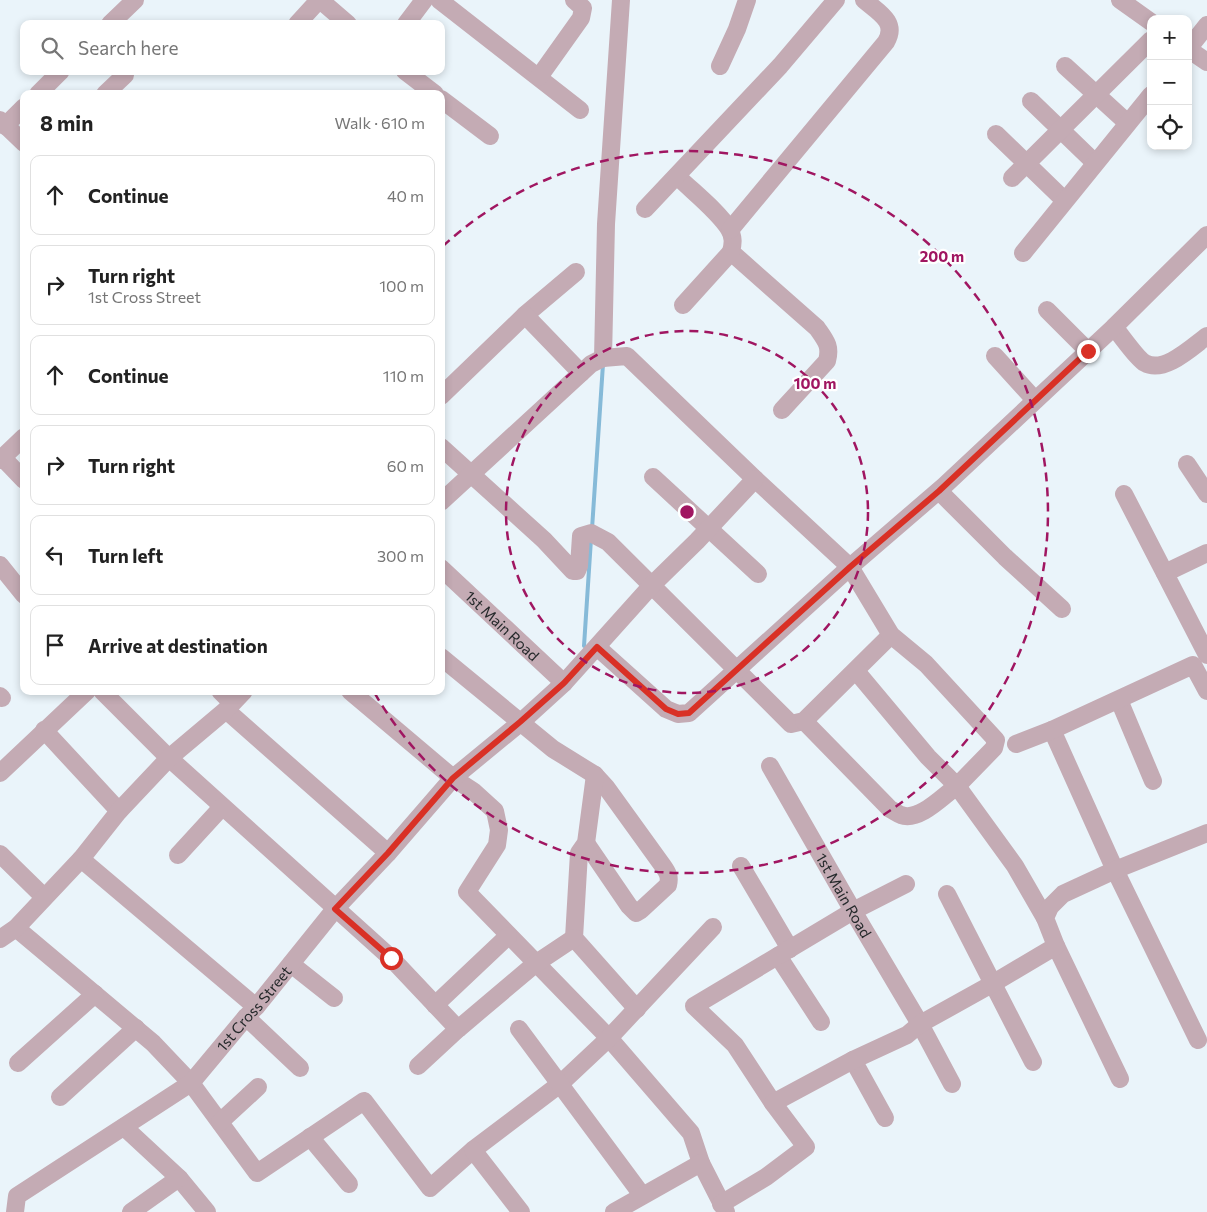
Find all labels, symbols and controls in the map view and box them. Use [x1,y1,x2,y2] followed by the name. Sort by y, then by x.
[1147,15,1192,150] map controls
[1147,15,1192,60] button: +
[20,20,445,75] search box
[38,34,66,62] icon: search
[78,36,178,59] text: Search here
[1147,60,1192,105] button: −
[1147,105,1192,150] button: locate
[40,110,93,135] text: 8 min
[335,113,425,132] text: Walk · 610 m
[41,181,69,209] icon: ahead
[88,184,168,207] text: Continue
[387,186,424,205] text: 40 m
[920,247,964,265] text: 200 m
[88,264,175,287] text: Turn right
[41,271,69,299] icon: right
[379,276,424,295] text: 100 m
[88,287,201,306] text: 1st Cross Street
[1077,340,1100,363] route end
[41,361,69,389] icon: ahead
[88,364,168,387] text: Continue
[383,366,424,385] text: 110 m
[794,374,836,392] text: 100 m
[41,451,69,479] icon: right
[88,454,175,477] text: Turn right
[387,456,424,475] text: 60 m
[678,503,696,521] centre of rings
[41,541,69,569] icon: left
[88,544,163,567] text: Turn left
[377,546,424,565] text: 300 m
[462,586,543,664] street label: 1st Main Road
[41,631,69,659] icon: arrive
[88,634,268,657] text: Arrive at destination
[813,850,876,941] street label: 1st Main Road
[380,947,403,970] route start
[213,962,295,1055] street label: 1st Cross Street

